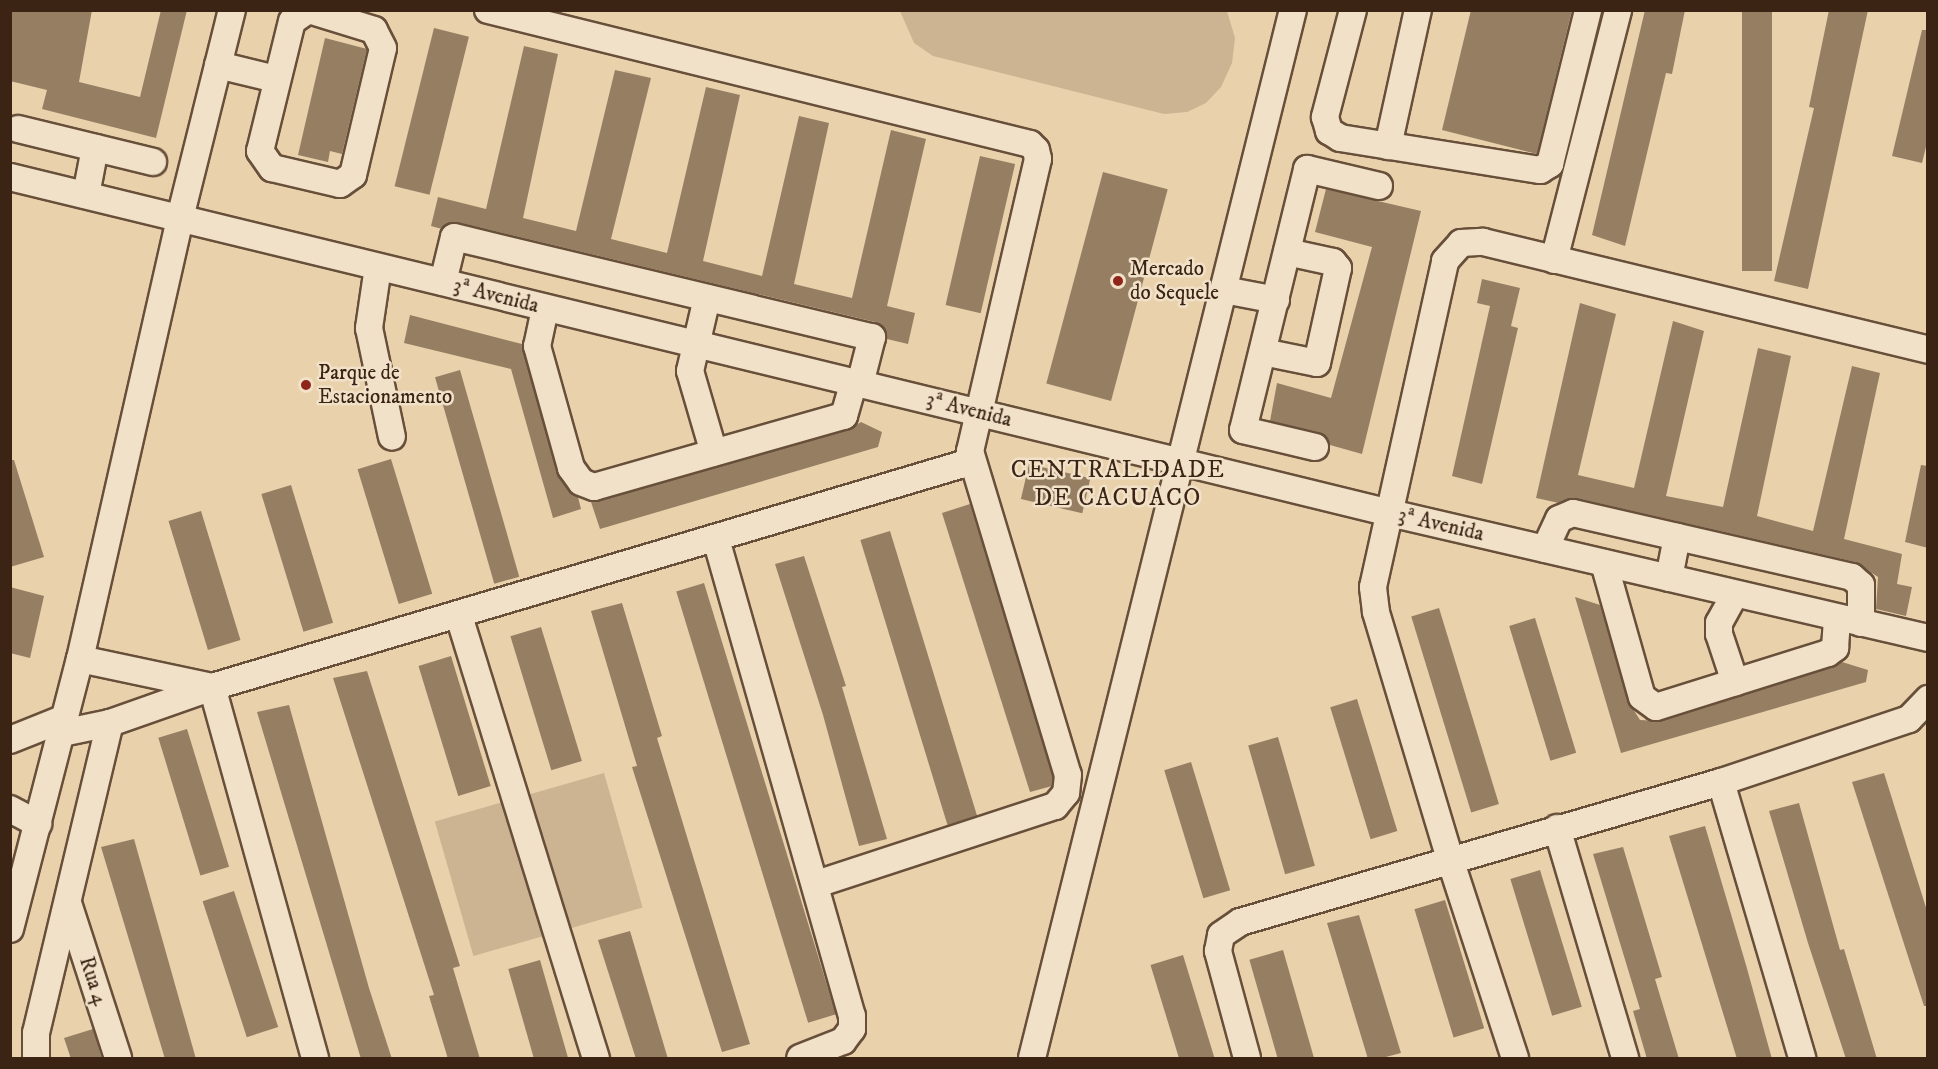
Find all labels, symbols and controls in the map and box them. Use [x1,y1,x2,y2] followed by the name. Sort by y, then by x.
[1130,256,1219,306] place label: Mercado do Sequele
[451,273,541,319] street label: 3ª Avenida
[1111,274,1125,288] marker: Mercado do Sequele
[318,360,452,410] place label: Parque de Estacionamento
[299,378,313,392] marker: Parque de Estacionamento
[924,387,1014,433] street label: 3ª Avenida
[1011,457,1225,513] district label: CENTRALIDADE DE CACUACO
[1396,503,1486,547] street label: 3ª Avenida
[73,954,113,1008] street label: Rua 4

